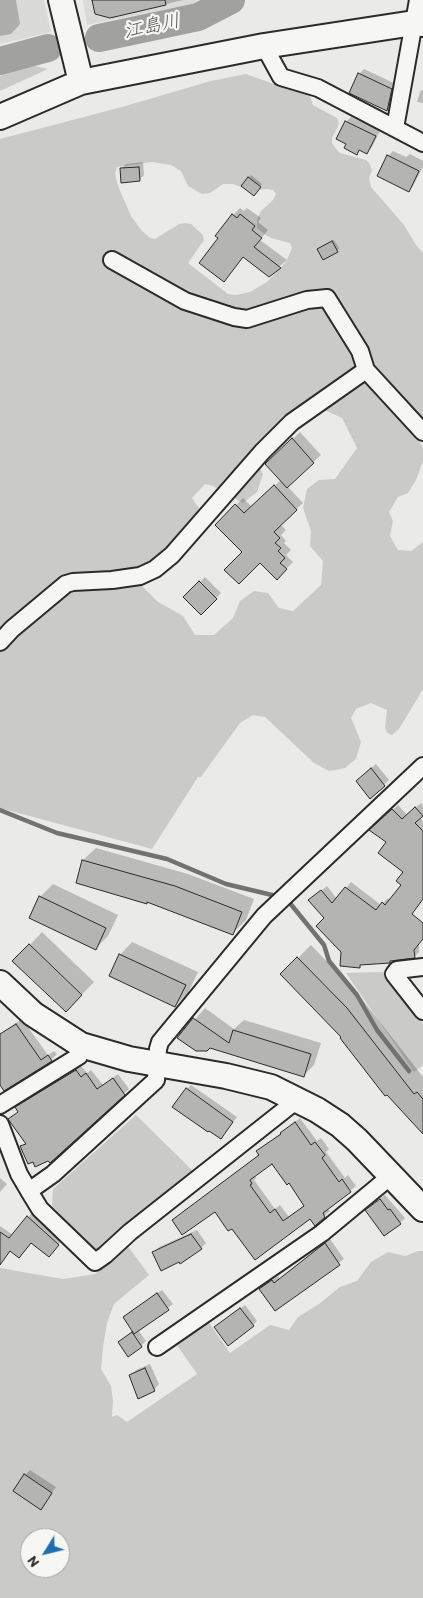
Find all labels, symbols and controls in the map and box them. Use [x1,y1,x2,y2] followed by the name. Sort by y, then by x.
[122,10,182,44] water label: 江島川
[20,1528,70,1578] north arrow
[24,1553,43,1570] text: N

